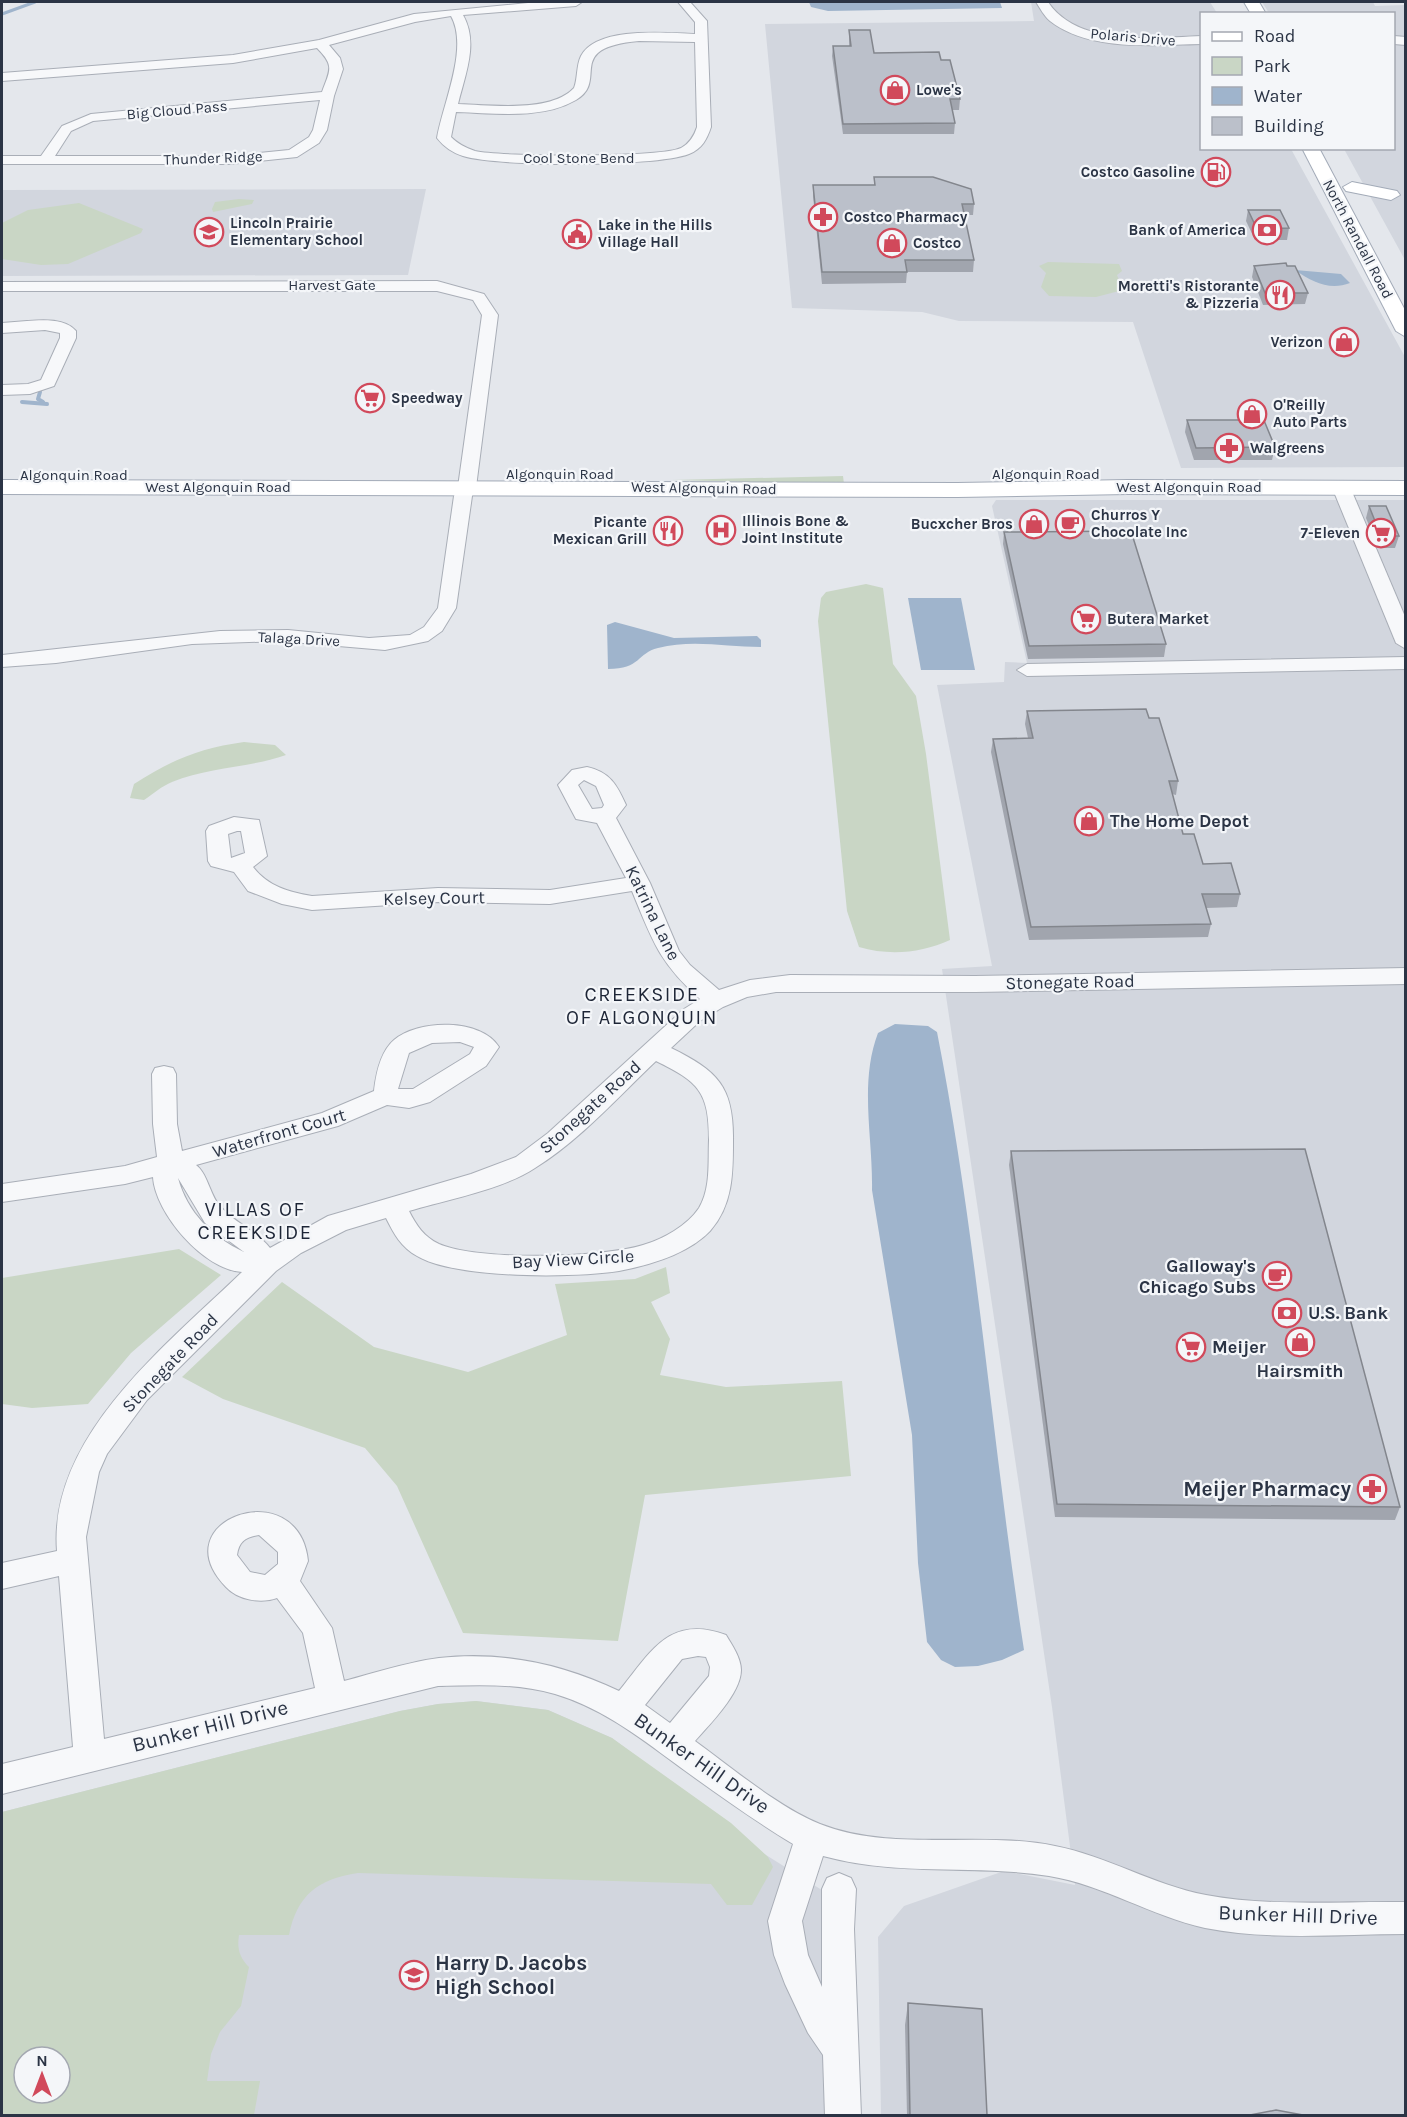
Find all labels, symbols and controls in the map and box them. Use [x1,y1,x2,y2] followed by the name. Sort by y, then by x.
[1200,12,1395,150] legend
[1090,24,1176,50] street label: Polaris Drive
[1254,25,1295,47] text: Road
[1254,55,1291,77] text: Park
[879,74,911,106] shop icon: Lowe's
[916,81,962,99] place label: Lowe's
[1254,85,1302,107] text: Water
[126,97,228,123] street label: Big Cloud Pass
[1254,115,1324,137] text: Building
[163,147,263,169] street label: Thunder Ridge
[523,149,635,167] street label: Cool Stone Bend
[1200,156,1232,188] fuel station icon: Costco Gasoline
[1081,163,1195,181] place label: Costco Gasoline
[1319,176,1397,302] street label: North Randall Road
[807,201,839,233] pharmacy icon: Costco Pharmacy
[844,208,968,226] place label: Costco Pharmacy
[230,214,363,249] place label: Lincoln Prairie Elementary School
[1251,214,1283,246] bank icon: Bank of America
[193,216,225,248] school or university icon: Lincoln Prairie Elementary School
[598,216,713,251] place label: Lake in the Hills Village Hall
[561,218,593,250] public building icon: Lake in the Hills Village Hall
[1129,221,1246,239] place label: Bank of America
[876,227,908,259] shop icon: Costco
[913,234,961,252] place label: Costco
[288,276,376,294] street label: Harvest Gate
[1118,277,1259,312] place label: Moretti's Ristorante & Pizzeria
[1264,279,1296,311] restaurant icon: Moretti's Ristorante & Pizzeria
[1328,326,1360,358] shop icon: Verizon
[1271,333,1323,351] place label: Verizon
[354,382,386,414] supermarket icon: Speedway
[391,389,463,407] place label: Speedway
[1273,396,1347,431] place label: O'Reilly Auto Parts
[1236,398,1268,430] shop icon: O'Reilly Auto Parts
[1213,432,1245,464] pharmacy icon: Walgreens
[1250,439,1325,457] place label: Walgreens
[506,465,614,483] street label: Algonquin Road
[992,465,1100,483] street label: Algonquin Road
[20,466,128,484] street label: Algonquin Road
[145,478,291,496] street label: West Algonquin Road
[631,478,777,498] street label: West Algonquin Road
[1116,478,1262,496] street label: West Algonquin Road
[1091,506,1188,541] place label: Churros Y Chocolate Inc
[1018,508,1050,540] shop icon: Bucxcher Bros
[1054,508,1086,540] cafe icon: Churros Y Chocolate Inc
[742,512,849,547] place label: Illinois Bone & Joint Institute
[553,513,647,548] place label: Picante Mexican Grill
[705,514,737,546] hospital icon: Illinois Bone & Joint Institute
[652,515,684,547] restaurant icon: Picante Mexican Grill
[911,515,1013,533] place label: Bucxcher Bros
[1365,517,1397,549] supermarket icon: 7-Eleven
[1301,524,1360,542] place label: 7-Eleven
[1070,603,1102,635] supermarket icon: Butera Market
[1107,610,1209,628] place label: Butera Market
[257,628,341,650] street label: Talaga Drive
[1073,805,1105,837] shop icon: The Home Depot
[1110,810,1249,832] place label: The Home Depot
[621,862,685,964] street label: Katrina Lane
[383,886,485,910] street label: Kelsey Court
[1005,970,1135,994] street label: Stonegate Road
[566,983,718,1029] district label: CREEKSIDE OF ALGONQUIN
[535,1056,645,1158] street label: Stonegate Road
[210,1103,348,1163] street label: Waterfront Court
[198,1198,312,1244] district label: VILLAS OF CREEKSIDE
[511,1245,635,1273] street label: Bay View Circle
[1139,1255,1256,1298] place label: Galloway's Chicago Subs
[1261,1260,1293,1292] cafe icon: Galloway's Chicago Subs
[1271,1297,1303,1329] bank icon: U.S. Bank
[1308,1302,1389,1324] place label: U.S. Bank
[117,1309,223,1417] street label: Stonegate Road
[1284,1326,1316,1358] shop icon: Hairsmith
[1175,1331,1207,1363] supermarket icon: Meijer
[1212,1336,1266,1358] place label: Meijer
[1257,1360,1344,1382] place label: Hairsmith
[1356,1473,1388,1505] pharmacy icon: Meijer Pharmacy
[1183,1477,1351,1501] place label: Meijer Pharmacy
[130,1695,290,1757] street label: Bunker Hill Drive
[630,1707,774,1819] street label: Bunker Hill Drive
[1218,1900,1378,1930] street label: Bunker Hill Drive
[435,1951,587,1999] place label: Harry D. Jacobs High School
[398,1959,430,1991] school or university icon: Harry D. Jacobs High School
[12,2045,72,2105] north arrow
[36,2051,48,2070] text: N

